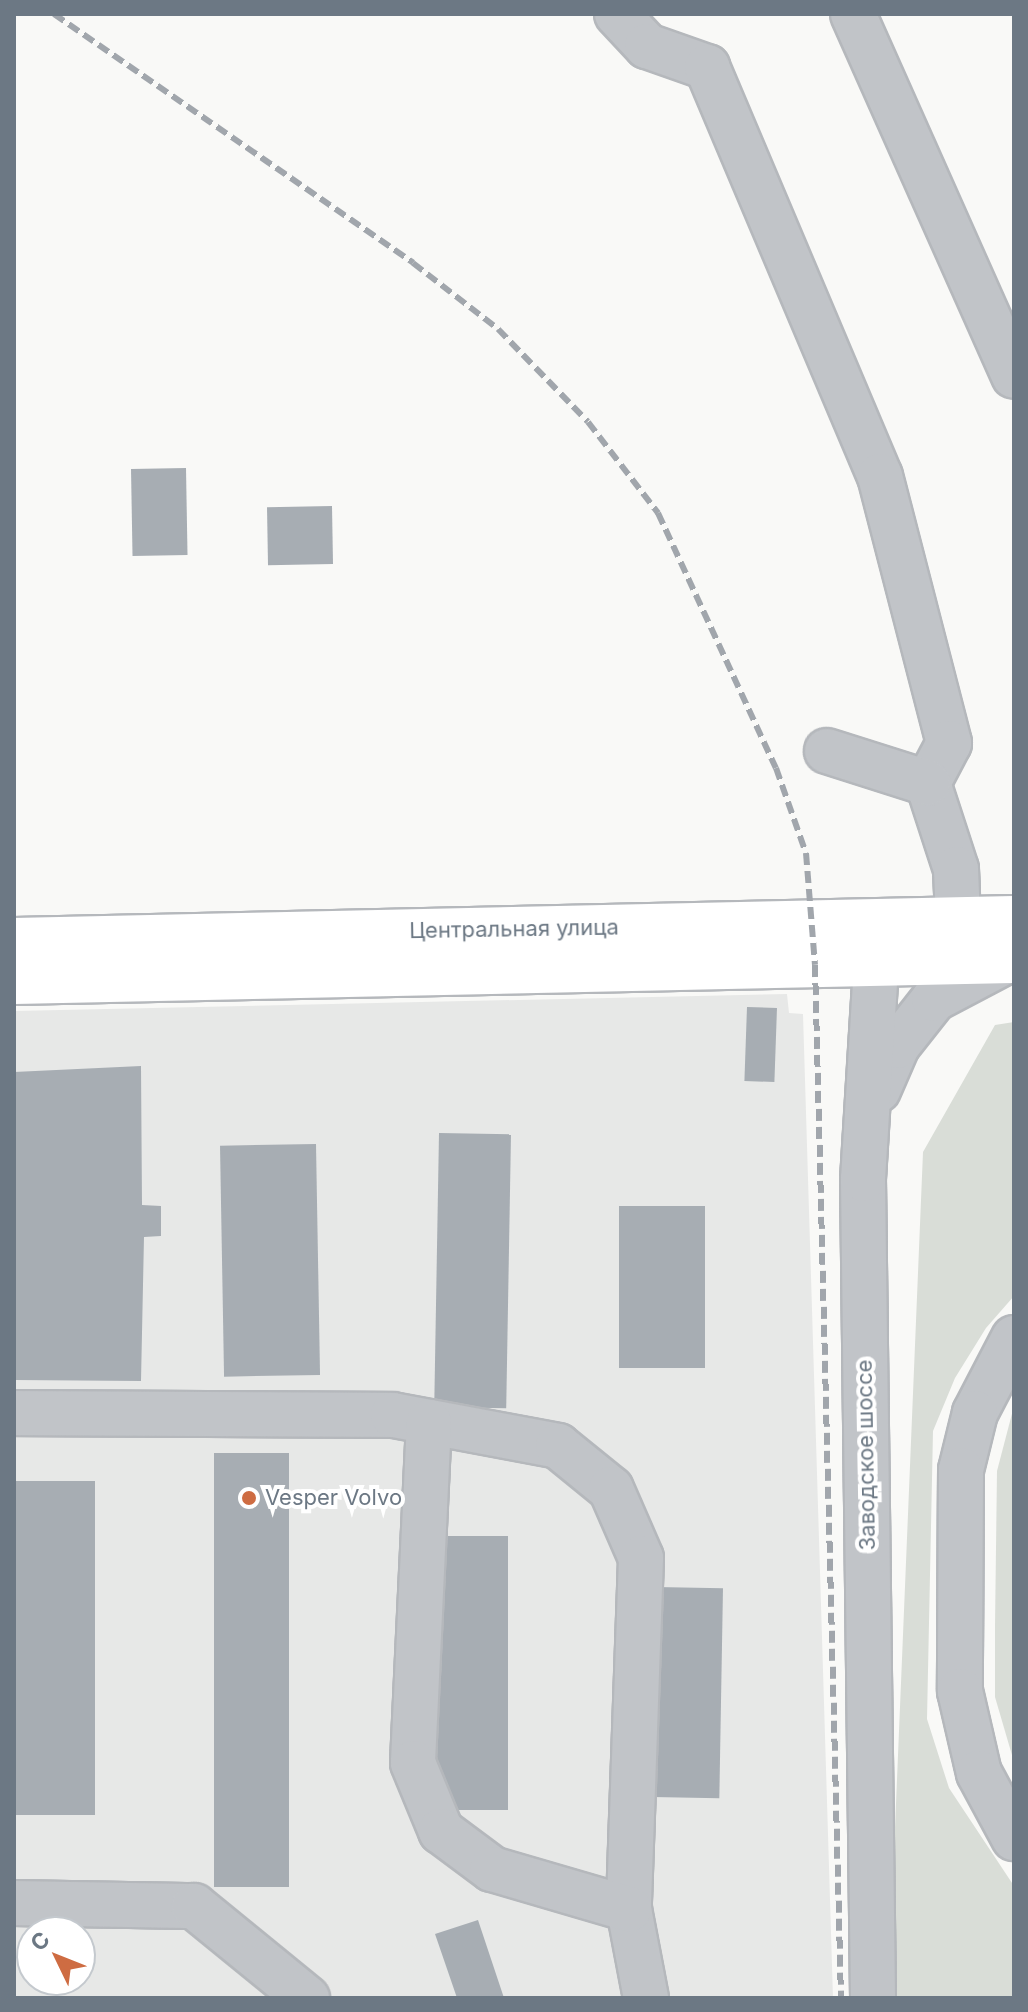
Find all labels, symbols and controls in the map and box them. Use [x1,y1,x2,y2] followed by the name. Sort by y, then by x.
[409,914,619,944] street label: Центральная улица
[851,1359,881,1551] street label: Заводское шоссе
[265,1485,402,1511] place label: Vesper Volvo
[240,1489,258,1507] marker: Vesper Volvo
[16,1916,96,1996] north arrow
[25,1926,55,1956] text: С

